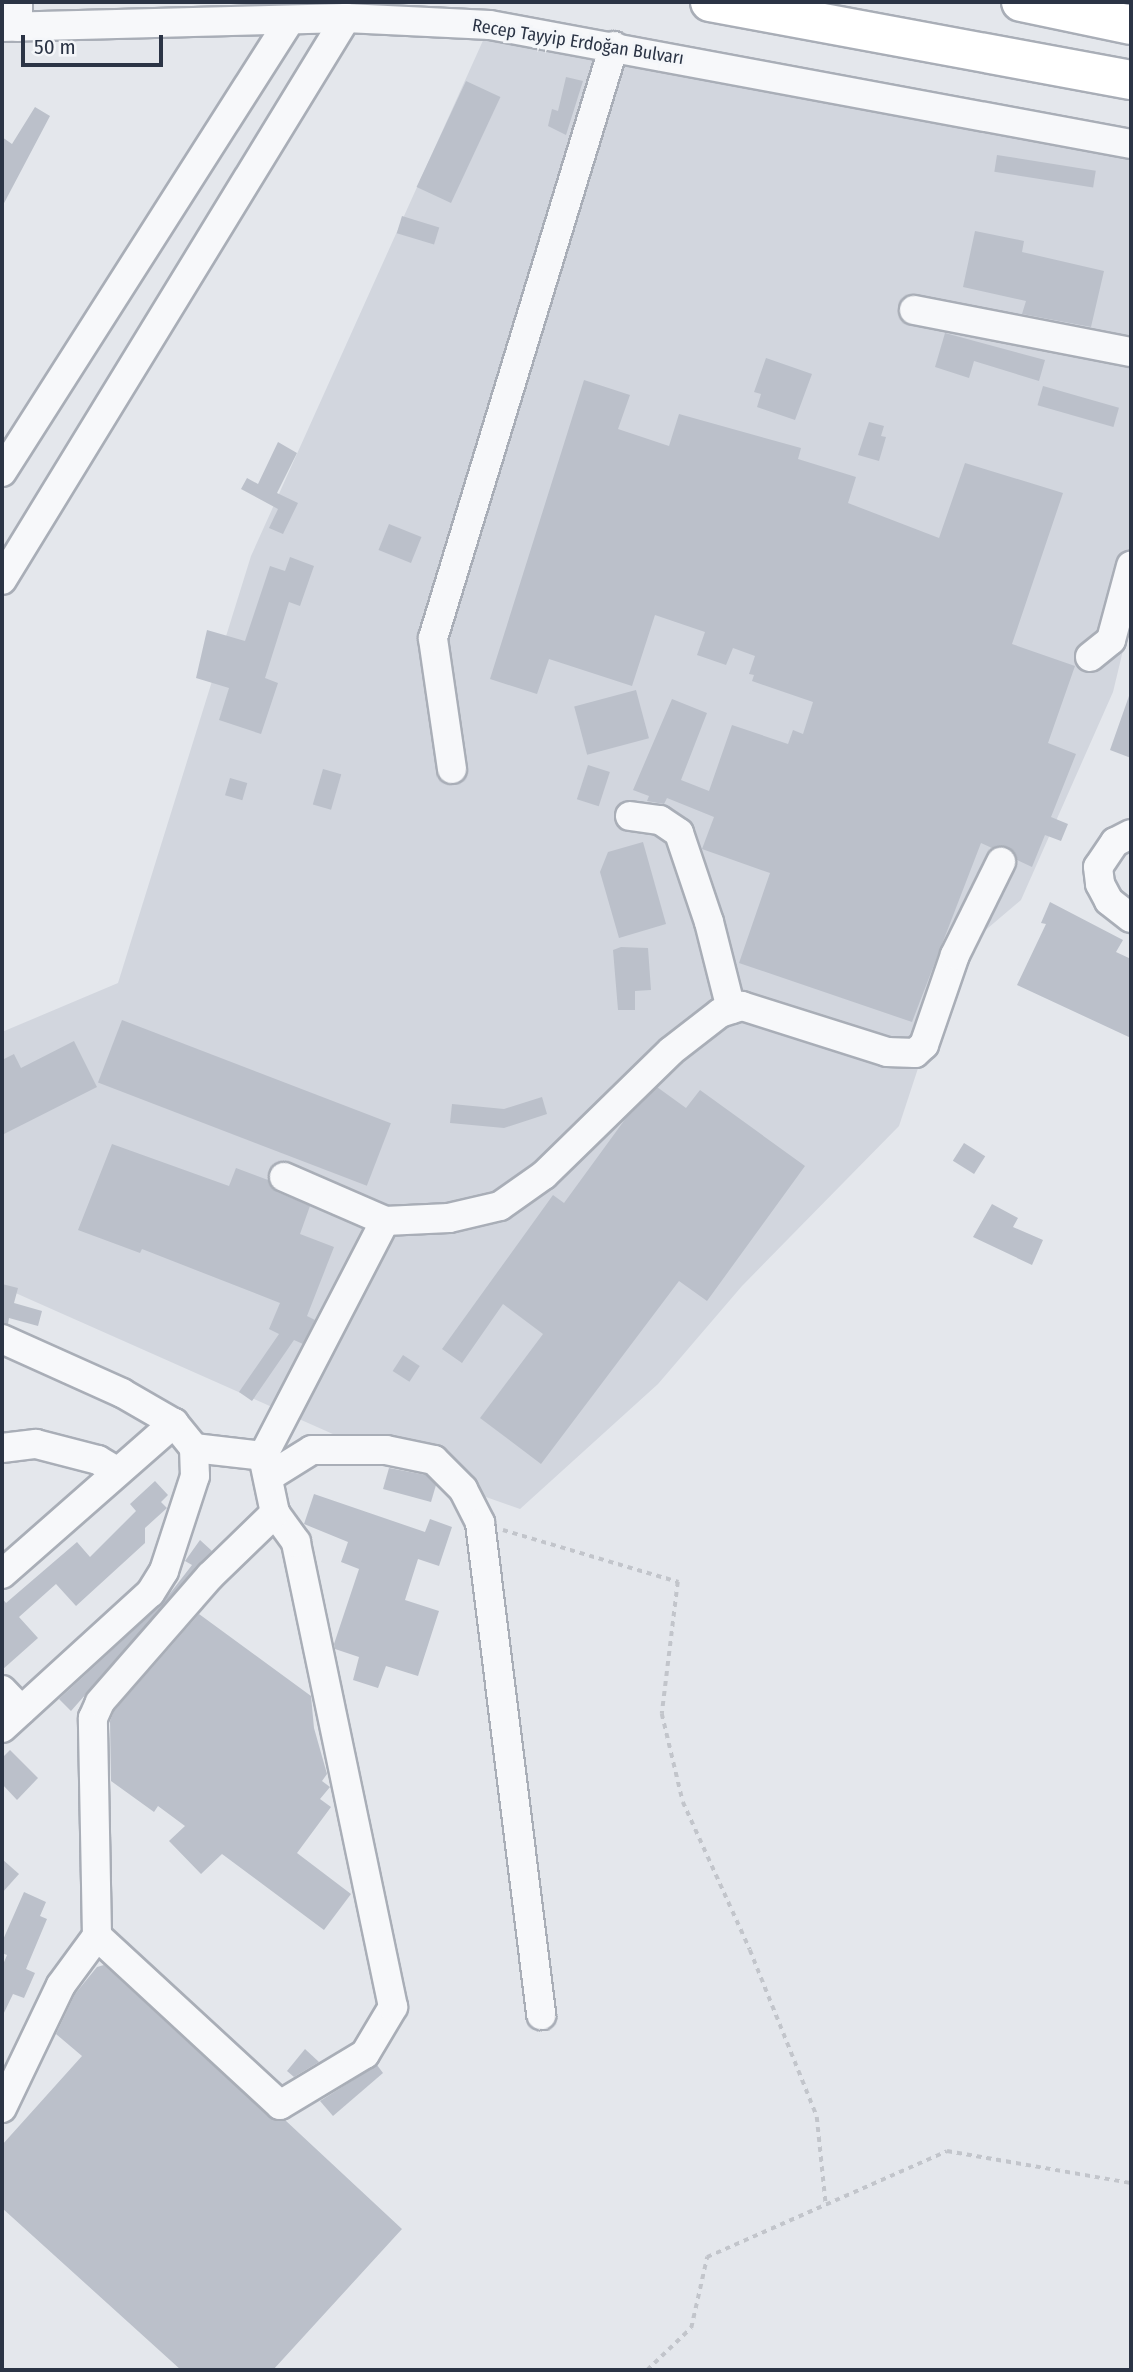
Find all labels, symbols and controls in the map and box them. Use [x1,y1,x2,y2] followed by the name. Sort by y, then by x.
[471,15,685,69] street label: Recep Tayyip Erdoğan Bulvarı
[24,21,166,65] scale bar
[34,34,76,60] text: 50 m

